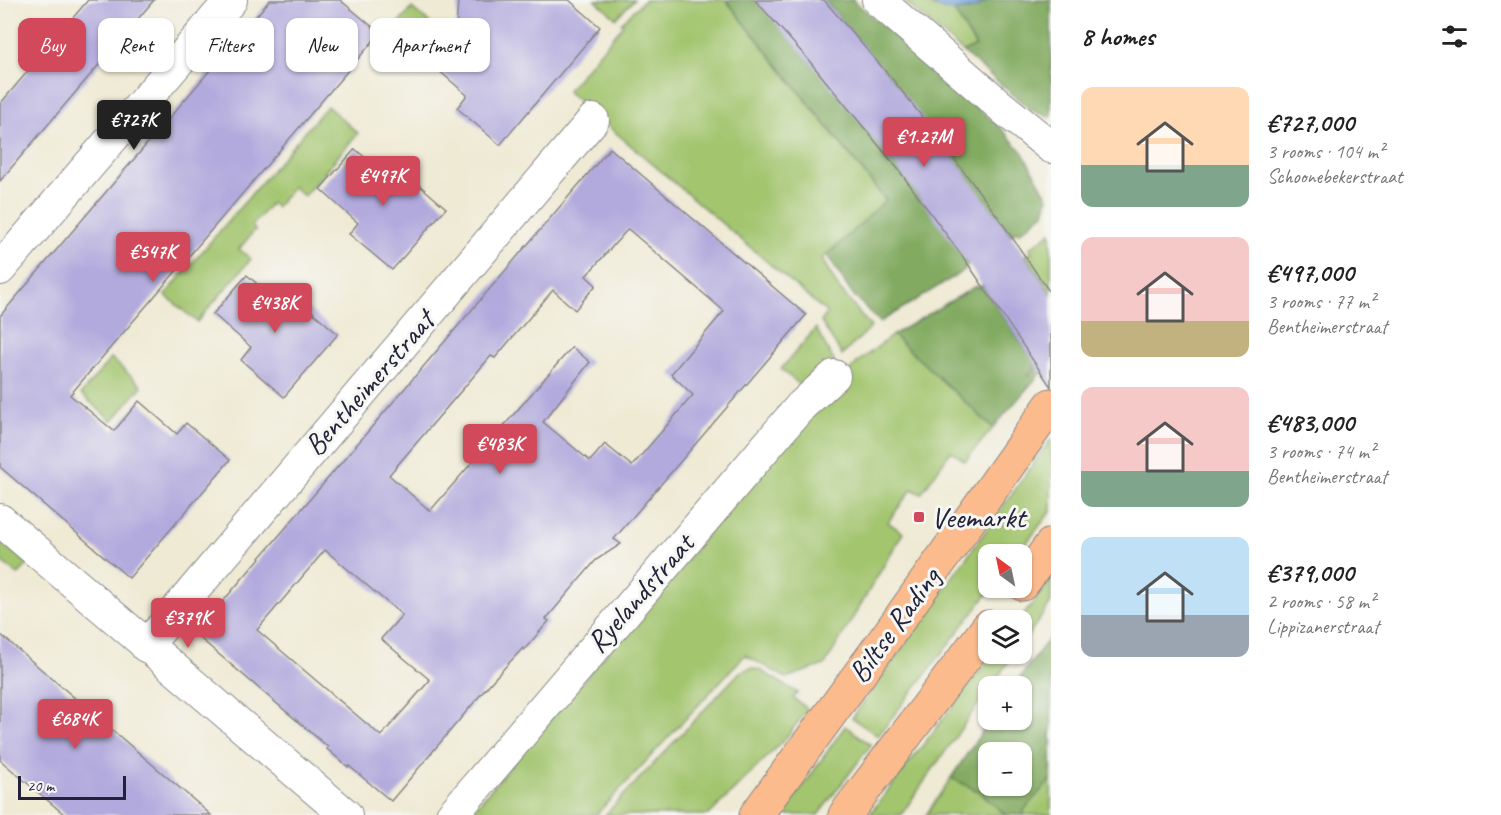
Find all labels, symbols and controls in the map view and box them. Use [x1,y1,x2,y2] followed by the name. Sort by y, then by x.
[18,18,86,72] chip: Buy
[98,18,174,72] chip: Rent
[186,18,274,72] chip: Filters
[286,18,358,72] chip: New
[370,18,490,72] chip: Apartment
[1081,20,1154,53] text: 8 homes
[1438,20,1471,53] icon: filters
[92,100,176,151] pin: €727K
[1267,106,1354,139] text: €727,000
[111,107,157,132] text: €727K
[1129,111,1201,183] icon: home
[875,117,973,168] pin: €1.27M
[897,124,951,149] text: €1.27M
[1267,139,1384,164] text: 3 rooms · 104 m²
[341,156,425,207] pin: €497K
[360,163,406,188] text: €497K
[1267,164,1403,189] text: Schoonebekerstraat
[111,232,195,283] pin: €547K
[130,239,176,264] text: €547K
[1267,256,1354,289] text: €497,000
[1129,261,1201,333] icon: home
[233,283,317,334] pin: €438K
[1267,289,1375,314] text: 3 rooms · 77 m²
[252,290,298,315] text: €438K
[296,299,445,464] street label: Bentheimerstraat
[1267,314,1387,339] text: Bentheimerstraat
[1267,406,1354,439] text: €483,000
[1129,411,1201,483] icon: home
[458,424,542,475] pin: €483K
[477,431,523,456] text: €483K
[1267,439,1375,464] text: 3 rooms · 74 m²
[1267,464,1387,489] text: Bentheimerstraat
[931,498,1028,536] place label: Veemarkt
[912,510,926,524] marker: Veemarkt
[578,523,704,660] street label: Ryelandstraat
[978,544,1032,598] north arrow
[978,544,1032,796] map controls
[1267,556,1354,589] text: €379,000
[839,558,950,690] street label: Biltse Rading
[1129,561,1201,633] icon: home
[1267,589,1375,614] text: 2 rooms · 58 m²
[146,598,230,649] pin: €379K
[165,605,211,630] text: €379K
[978,610,1032,664] button: layers
[1267,614,1379,639] text: Lippizanerstraat
[978,676,1032,730] button: +
[33,699,117,750] pin: €684K
[52,706,98,731] text: €684K
[978,742,1032,796] button: −
[18,773,126,800] scale bar
[27,776,54,796] text: 20 m

